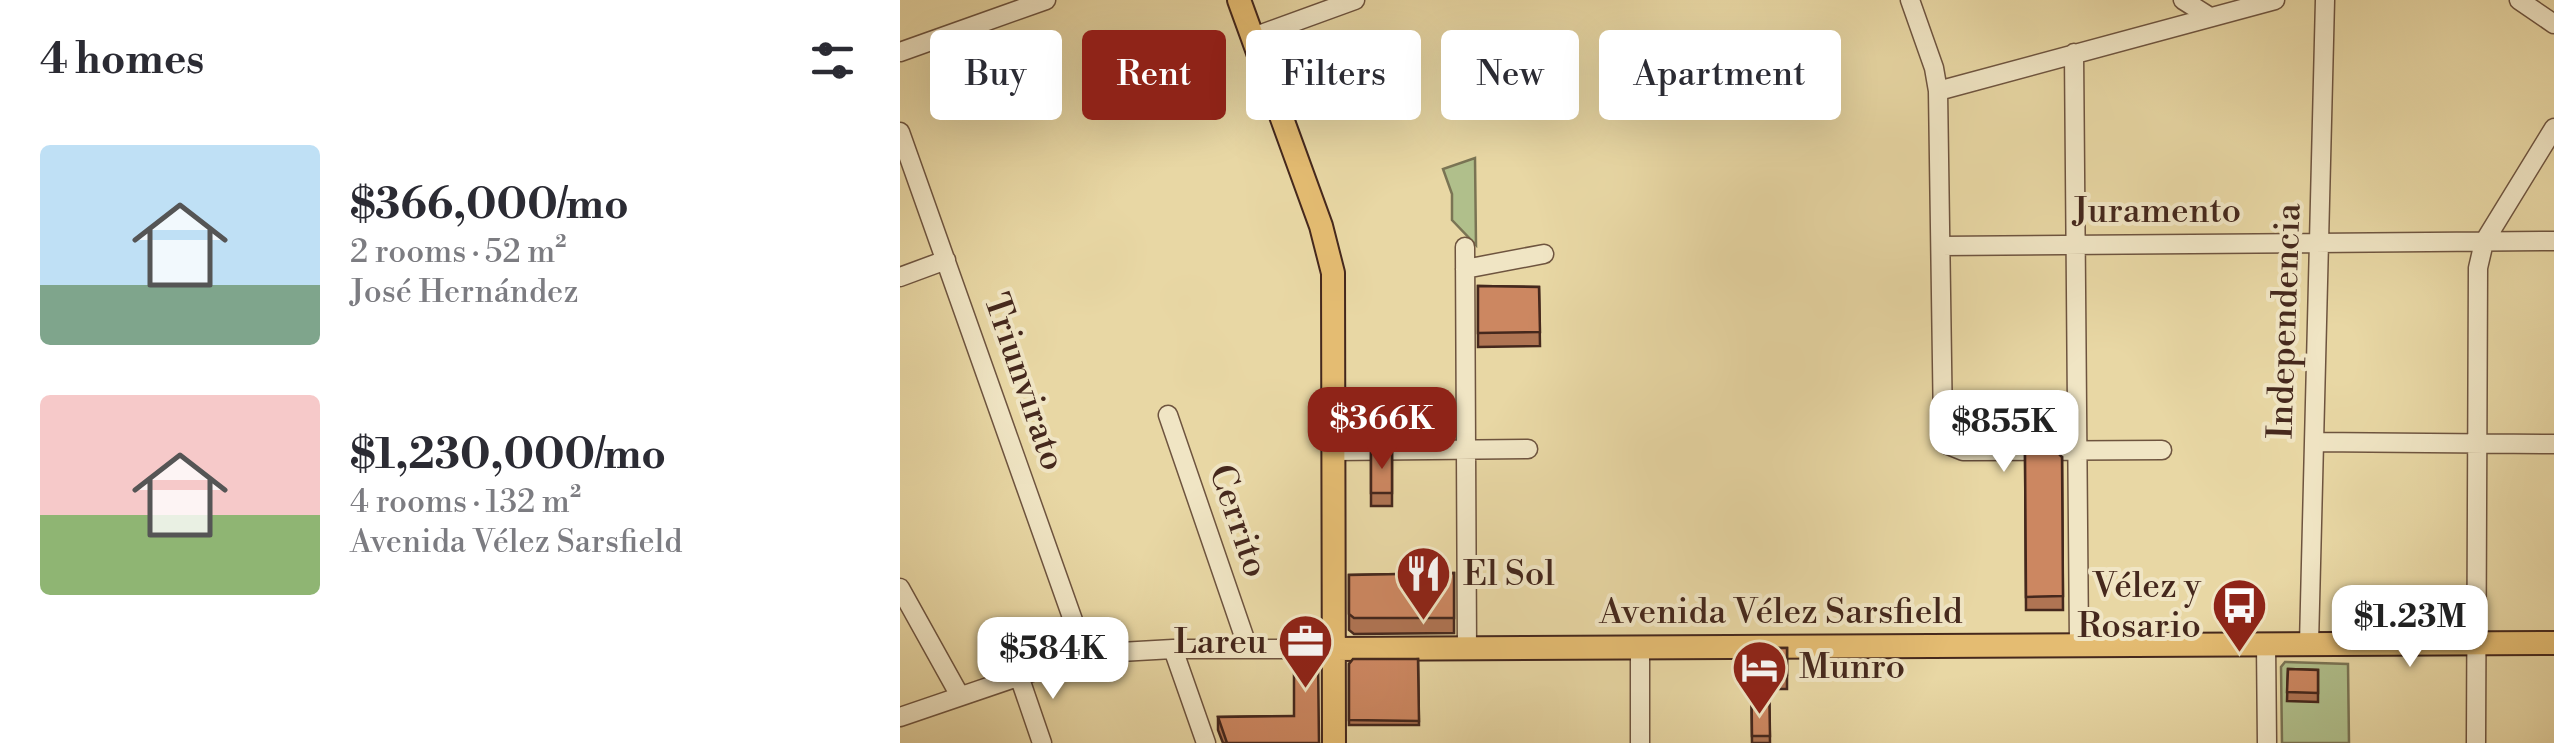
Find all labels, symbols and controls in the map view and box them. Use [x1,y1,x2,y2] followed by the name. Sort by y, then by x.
[930,30,1062,120] chip: Buy
[1082,30,1226,120] chip: Rent
[1246,30,1421,120] chip: Filters
[1441,30,1579,120] chip: New
[1599,30,1841,120] chip: Apartment
[805,33,860,88] icon: filters
[40,34,204,87] text: 4 homes
[350,179,629,232] text: $366,000/mo
[120,185,240,305] icon: home
[2071,190,2241,233] street label: Juramento
[2259,202,2311,440] street label: Independencia
[350,232,566,272] text: 2 rooms · 52 m²
[350,272,579,312] text: José Hernández
[974,288,1074,476] street label: Triunvirato
[1312,387,1452,472] pin: $366K
[1934,390,2074,475] pin: $855K
[1330,399,1434,439] text: $366K
[1951,402,2057,442] text: $855K
[350,429,666,482] text: $1,230,000/mo
[120,435,240,555] icon: home
[1199,459,1277,583] street label: Cerrito
[350,482,581,522] text: 4 rooms · 132 m²
[350,522,682,562] text: Avenida Vélez Sarsfield
[1394,544,1454,623] restaurant icon: El Sol
[1463,553,1555,596] place label: El Sol
[2077,565,2202,648] place label: Vélez y Rosario
[2210,576,2270,655] bus stop icon: Vélez y Rosario
[2329,585,2491,670] pin: $1.23M
[1598,591,1963,634] street label: Avenida Vélez Sarsfield
[2354,597,2466,637] text: $1.23M
[1276,612,1336,691] office icon: Lareu
[983,617,1123,702] pin: $584K
[1174,621,1267,664] place label: Lareu
[999,629,1107,669] text: $584K
[1730,637,1790,716] hotel icon: Munro
[1799,646,1905,689] place label: Munro

